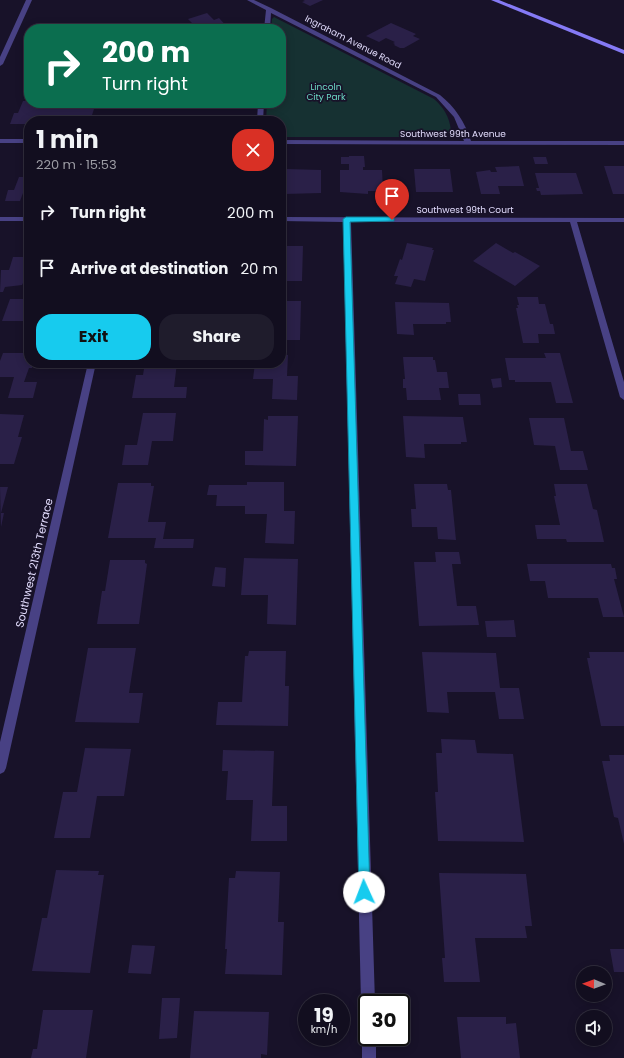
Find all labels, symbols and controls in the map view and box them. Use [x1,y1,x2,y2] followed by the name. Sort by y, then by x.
[303,12,403,72] street label: Ingraham Avenue Road
[102,33,190,72] text: 200 m
[36,40,88,92] icon: right
[102,71,188,96] text: Turn right
[306,81,346,103] park label: Lincoln City Park
[36,123,99,156] text: 1 min
[400,128,506,140] street label: Southwest 99th Avenue
[232,129,274,171] button: close
[36,155,117,174] text: 220 m · 15:53
[375,179,409,220] pin
[381,185,403,207] icon: arrive
[36,201,58,223] icon: right
[70,202,146,223] text: Turn right
[227,202,274,223] text: 200 m
[416,204,514,216] street label: Southwest 99th Court
[36,257,58,279] icon: arrive
[70,258,228,279] text: Arrive at destination
[240,258,278,279] text: 20 m
[36,314,151,360] button: Exit
[159,314,274,360] button: Share
[11,497,57,629] street label: Southwest 213th Terrace
[343,871,385,913] position arrow
[576,966,612,1002] north arrow
[576,966,612,1046] map controls
[358,994,410,1046] speed limit sign: 30
[314,1001,334,1029] text: 19
[576,1010,612,1046] button: sound
[311,1022,337,1037] text: km/h

